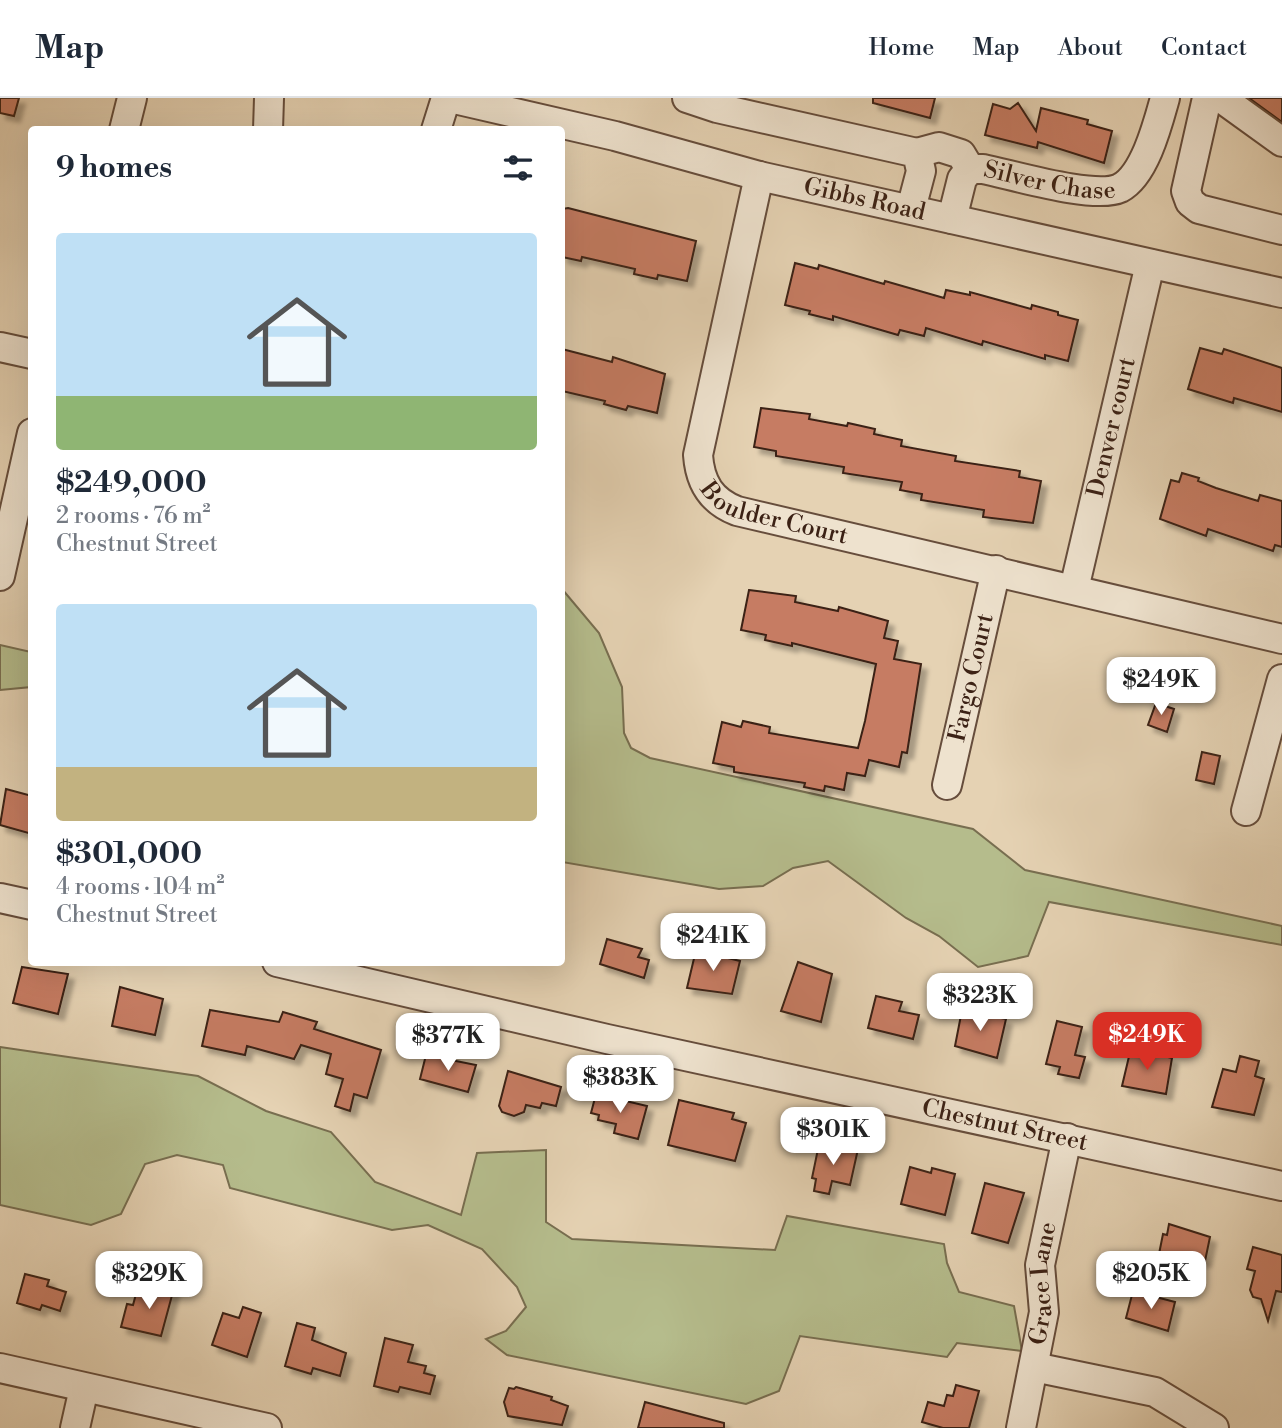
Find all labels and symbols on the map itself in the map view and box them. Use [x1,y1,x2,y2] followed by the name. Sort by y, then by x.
[981,155,1117,206] street label: Silver Chase
[801,171,929,228] street label: Gibbs Road
[1081,354,1143,500] street label: Denver court
[692,475,851,552] street label: Boulder Court
[942,610,1001,745] street label: Fargo Court
[1112,658,1210,717] pin: $249K
[664,914,762,973] pin: $241K
[931,974,1029,1033] pin: $323K
[1098,1012,1196,1072] pin: $249K
[399,1014,497,1073] pin: $377K
[571,1056,669,1115] pin: $383K
[919,1093,1091,1158] street label: Chestnut Street
[784,1108,882,1167] pin: $301K
[1023,1219,1064,1347] street label: Grace Lane
[100,1252,198,1311] pin: $329K
[1102,1252,1200,1311] pin: $205K

